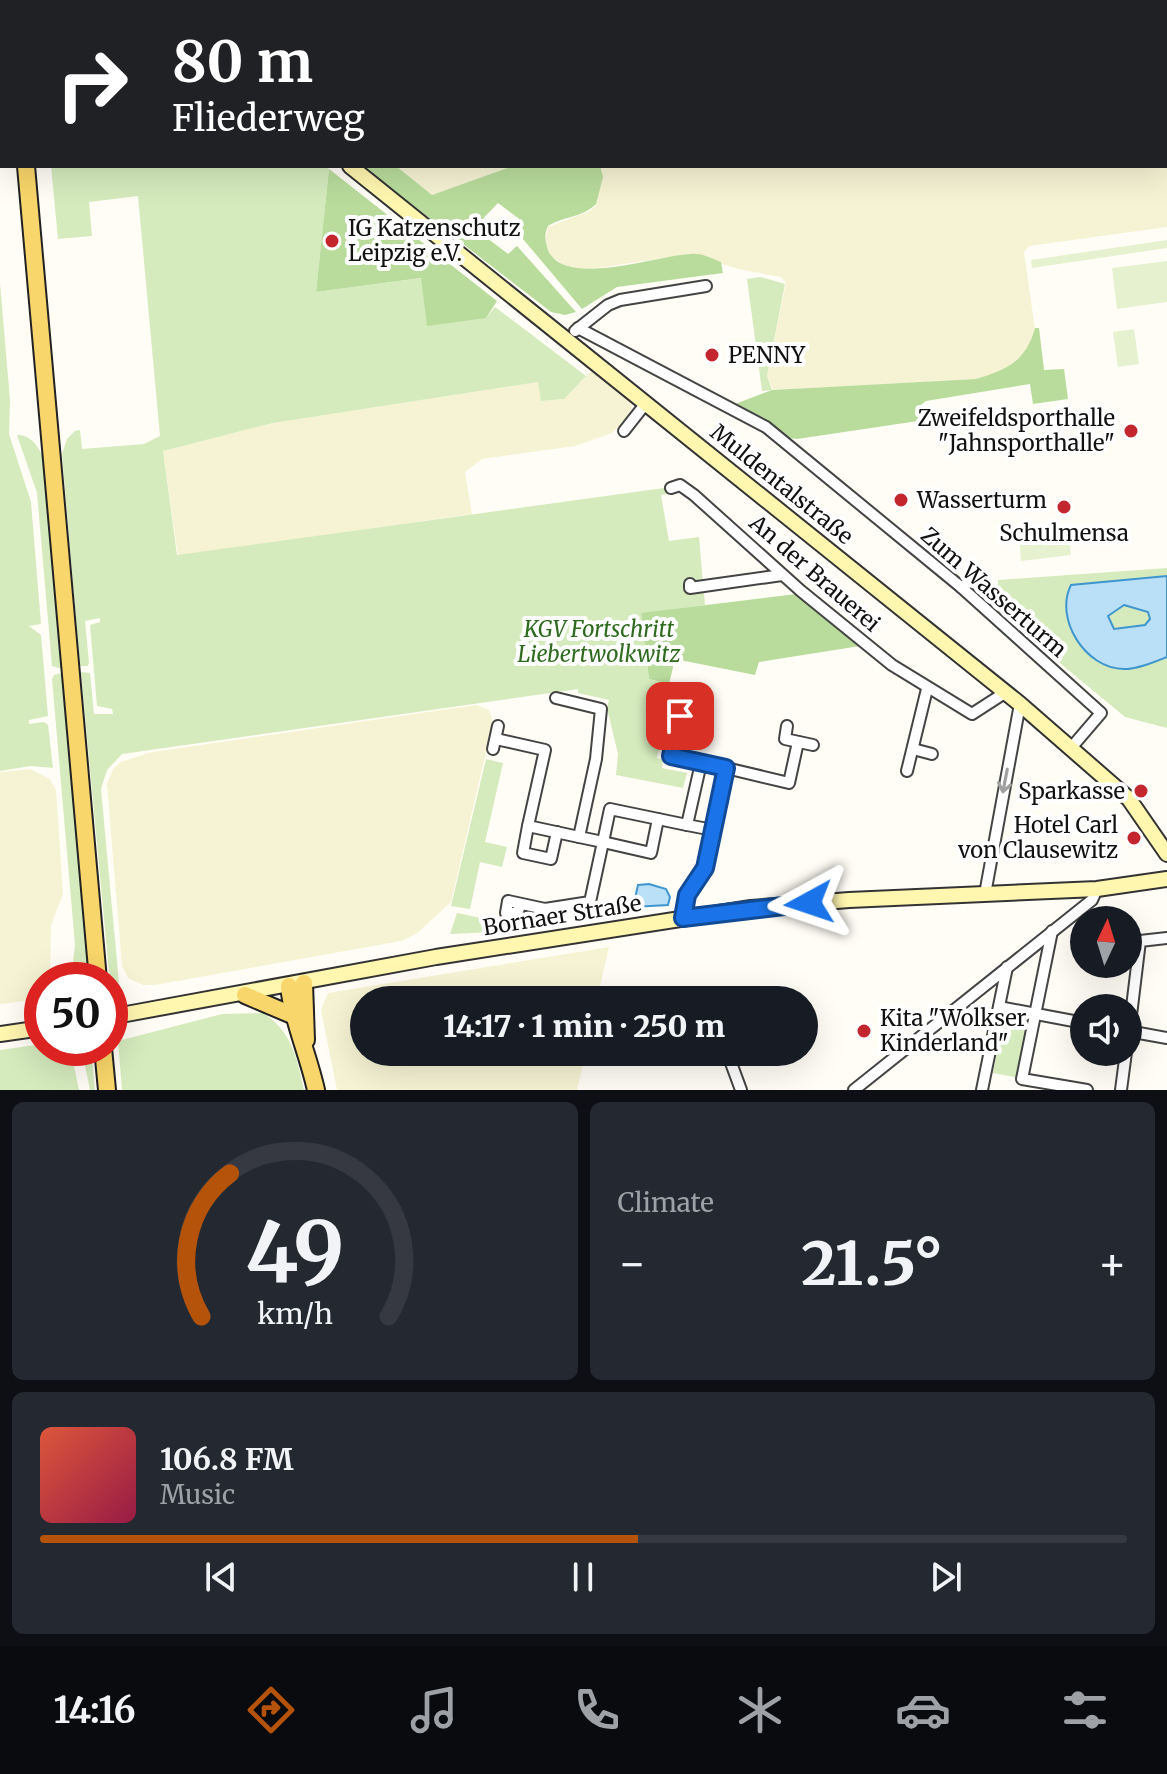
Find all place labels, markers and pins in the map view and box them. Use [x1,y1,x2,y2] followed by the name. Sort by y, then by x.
[348,214,521,267] place label: IG Katzenschutz Leipzig e.V.
[323,232,341,250] marker: IG Katzenschutz Leipzig e.V.
[728,341,806,369] place label: PENNY
[703,346,721,364] marker: PENNY
[917,404,1115,457] place label: Zweifeldsporthalle "Jahnsporthalle"
[1122,422,1140,440] marker: Zweifeldsporthalle "Jahnsporthalle"
[916,486,1047,514] place label: Wasserturm
[892,491,910,509] marker: Wasserturm
[1055,498,1073,516] marker: Schulmensa
[999,519,1129,547] place label: Schulmensa
[646,682,714,750] pin
[1018,777,1125,805] place label: Sparkasse
[1132,782,1150,800] marker: Sparkasse
[957,811,1118,864] place label: Hotel Carl von Clausewitz
[1125,829,1143,847] marker: Hotel Carl von Clausewitz
[880,1004,1027,1057] place label: Kita "Wolkser Kinderland"
[855,1022,873,1040] marker: Kita "Wolkser Kinderland"

